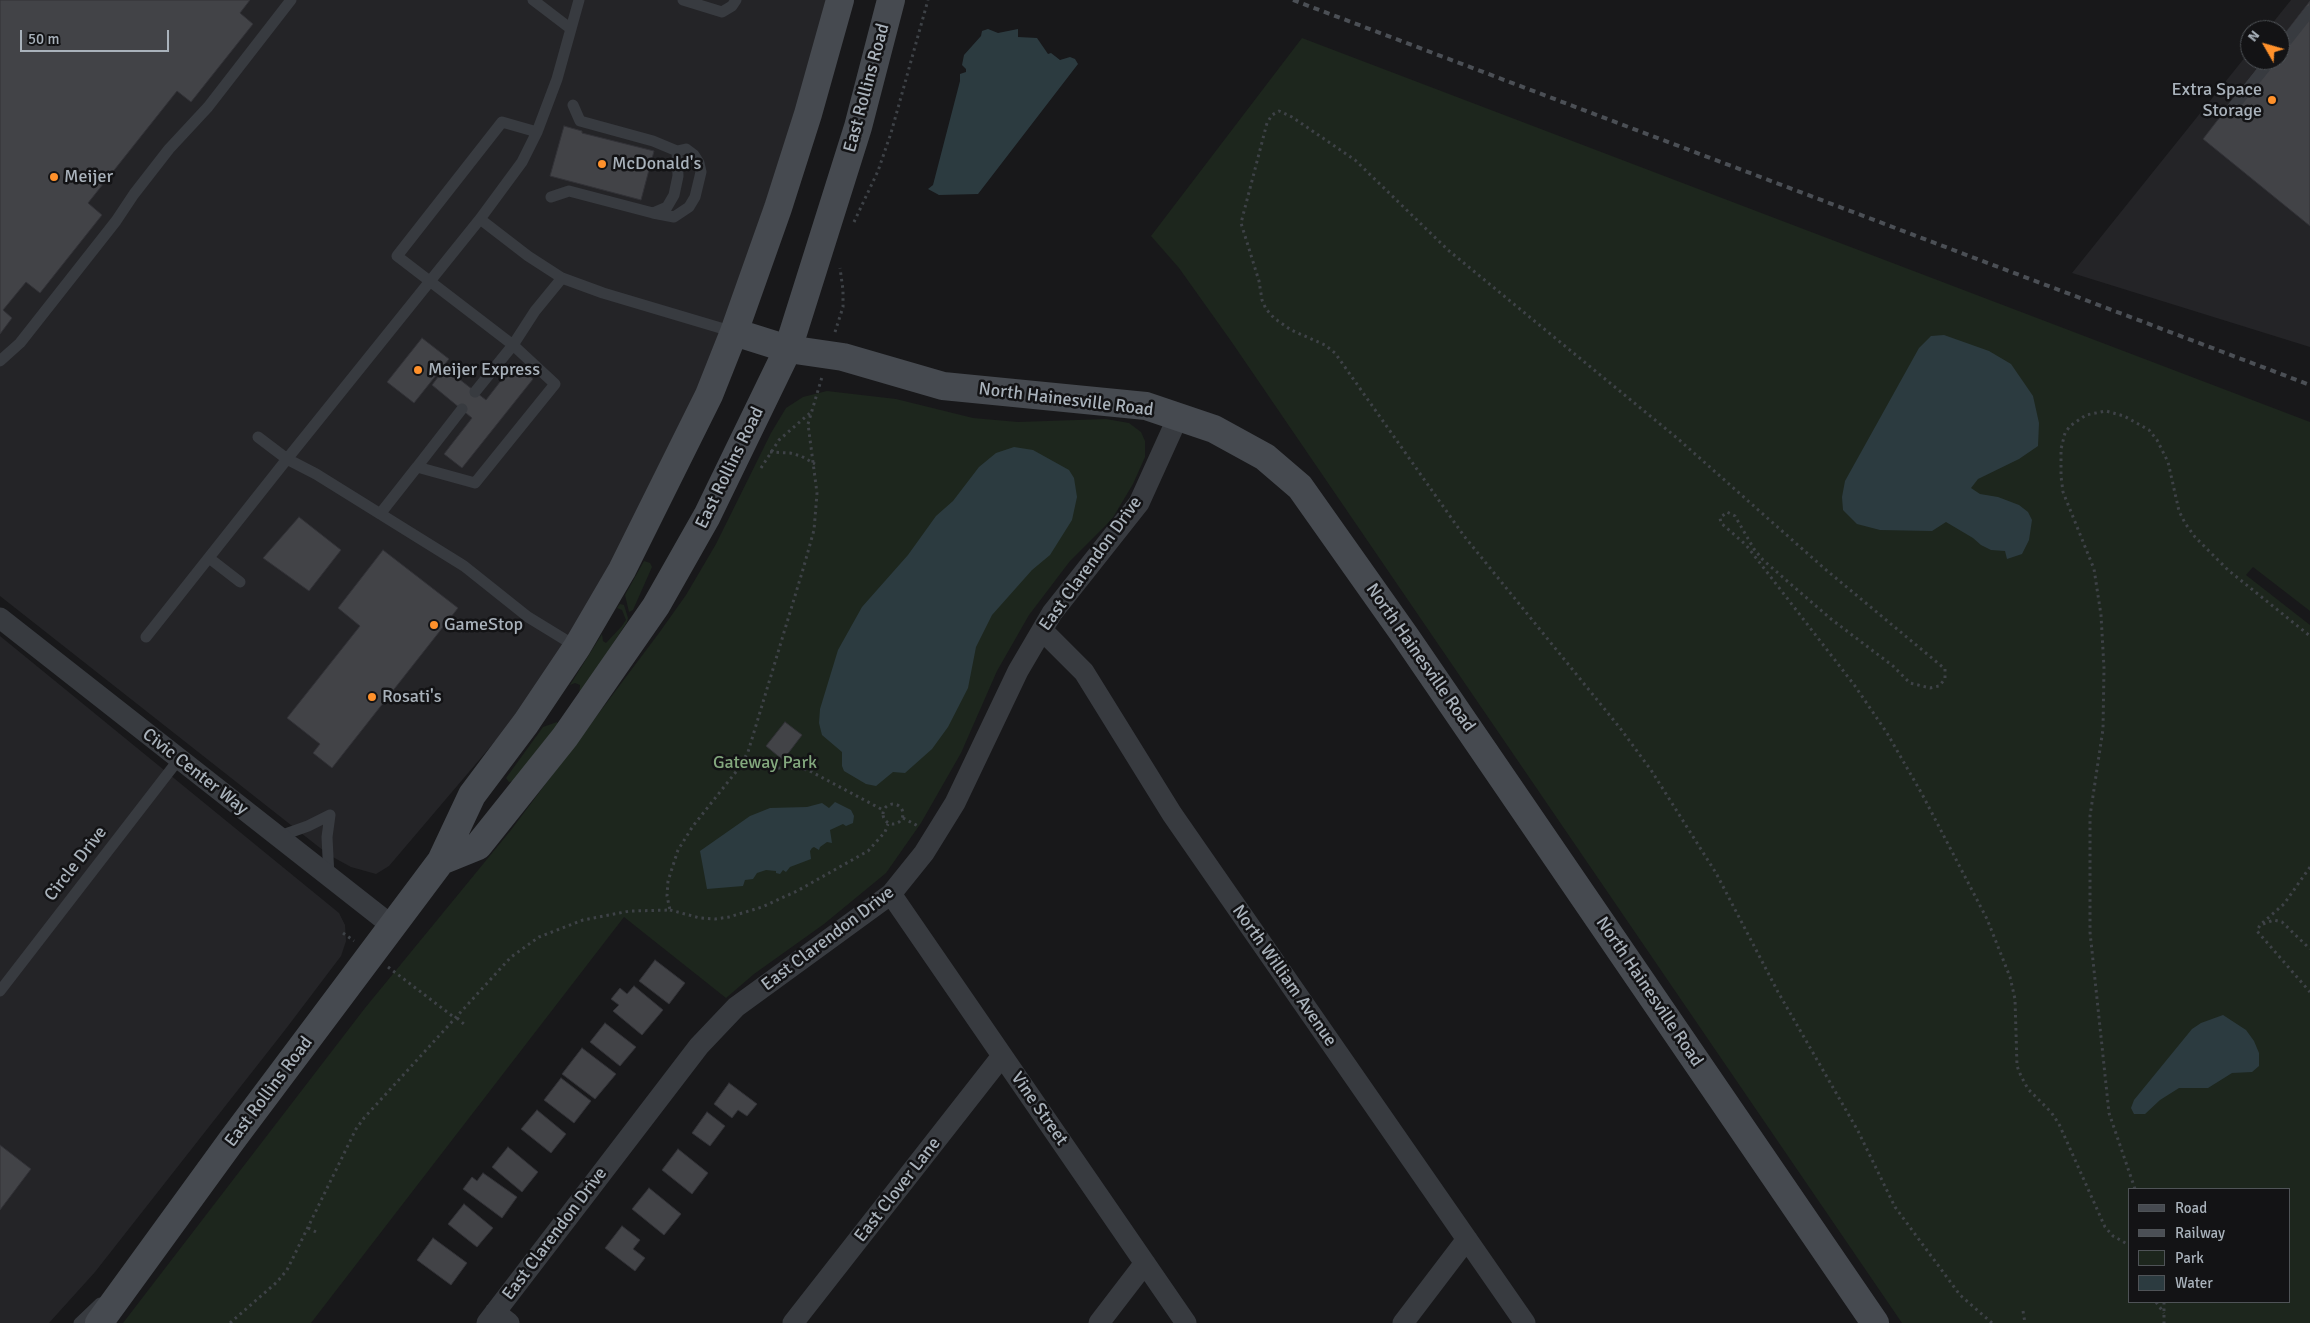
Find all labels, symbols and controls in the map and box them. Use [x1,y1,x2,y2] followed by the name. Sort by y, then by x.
[22,20,171,52] scale bar
[2240,20,2290,70] north arrow
[839,21,895,155] street label: East Rollins Road
[2244,27,2263,45] text: N
[28,30,59,48] text: 50 m
[2172,79,2262,122] place label: Extra Space Storage
[2266,94,2278,106] marker: Extra Space Storage
[612,153,701,175] place label: McDonald's
[596,158,608,170] marker: McDonald's
[64,166,113,188] place label: Meijer
[48,171,60,183] marker: Meijer
[428,359,540,381] place label: Meijer Express
[412,364,424,376] marker: Meijer Express
[977,379,1155,421] street label: North Hainesville Road
[691,404,769,532] street label: East Rollins Road
[1035,493,1147,635] street label: East Clarendon Drive
[1361,580,1479,736] street label: North Hainesville Road
[444,614,523,636] place label: GameStop
[428,619,440,631] marker: GameStop
[382,686,442,708] place label: Rosati's
[366,691,378,703] marker: Rosati's
[138,724,252,820] street label: Civic Center Way
[713,752,817,774] park label: Gateway Park
[40,822,112,906] street label: Circle Drive
[757,882,899,996] street label: East Clarendon Drive
[1227,901,1341,1051] street label: North William Avenue
[1591,913,1707,1071] street label: North Hainesville Road
[220,1033,318,1151] street label: East Rollins Road
[1006,1068,1072,1150] street label: Vine Street
[850,1133,946,1247] street label: East Clover Lane
[498,1163,612,1305] street label: East Clarendon Drive
[2128,1188,2290,1303] legend
[2175,1199,2207,1217] text: Road
[2175,1224,2225,1242] text: Railway
[2175,1249,2204,1267] text: Park
[2175,1274,2213,1292] text: Water

